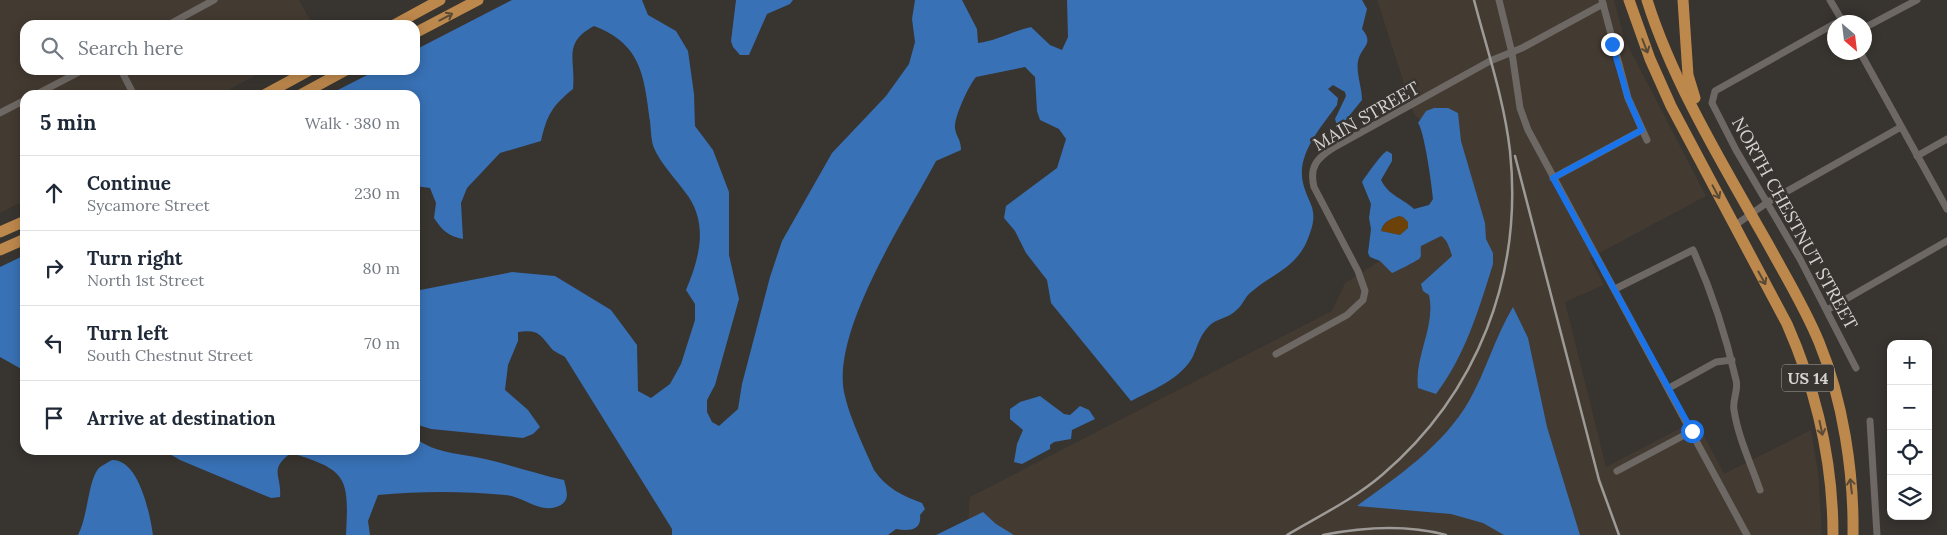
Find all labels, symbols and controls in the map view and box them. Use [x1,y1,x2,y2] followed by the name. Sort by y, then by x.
[439,12,454,22] one-way arrow
[1827,15,1872,60] north arrow
[20,20,420,75] search box
[1601,33,1624,56] route end
[38,34,66,62] icon: search
[78,36,184,60] text: Search here
[1641,38,1650,53] one-way arrow
[1309,76,1424,156] street label: MAIN STREET
[40,109,96,136] text: 5 min
[305,113,400,133] text: Walk · 380 m
[1727,113,1863,334] street label: NORTH CHESTNUT STREET
[87,171,171,195] text: Continue
[40,179,68,207] icon: ahead
[354,183,400,203] text: 230 m
[1712,184,1721,199] one-way arrow
[87,195,210,215] text: Sycamore Street
[87,246,183,270] text: Turn right
[40,254,68,282] icon: right
[363,258,400,278] text: 80 m
[87,270,204,290] text: North 1st Street
[1758,270,1767,285] one-way arrow
[87,321,168,345] text: Turn left
[40,329,68,357] icon: left
[364,333,400,353] text: 70 m
[1887,340,1932,520] map controls
[1887,340,1932,385] button: +
[87,345,253,365] text: South Chestnut Street
[1782,364,1834,392] road number: US 14
[1887,385,1932,430] button: −
[40,404,68,432] icon: arrive
[87,406,276,430] text: Arrive at destination
[1681,420,1704,443] route start
[1817,420,1826,436] one-way arrow
[1887,430,1932,475] button: locate
[1887,475,1932,520] button: layers
[1846,479,1856,495] one-way arrow

